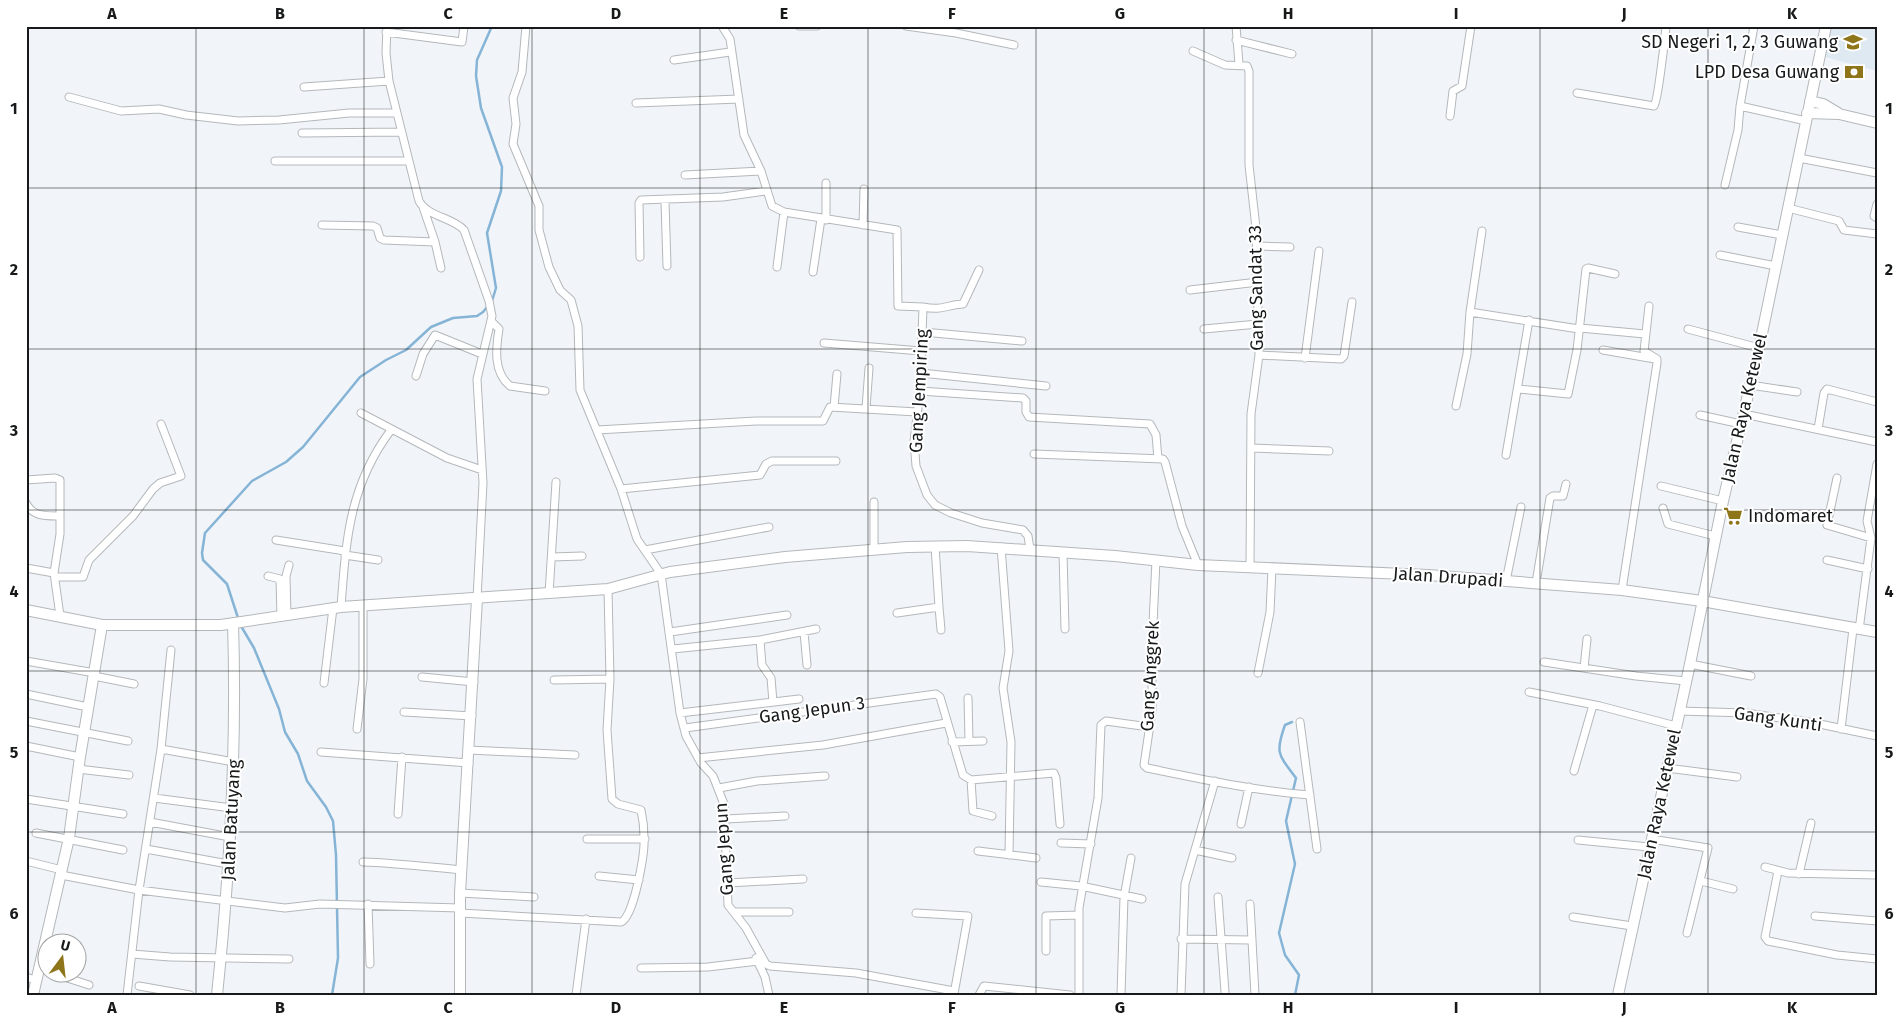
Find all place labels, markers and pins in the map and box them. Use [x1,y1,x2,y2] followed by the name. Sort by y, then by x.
[1641,31,1839,53] place label: SD Negeri 1, 2, 3 Guwang
[1842,31,1864,53] school or university icon: SD Negeri 1, 2, 3 Guwang
[1695,61,1840,83] place label: LPD Desa Guwang
[1843,61,1865,83] bank icon: LPD Desa Guwang
[1722,505,1744,527] supermarket icon: Indomaret
[1748,505,1834,527] place label: Indomaret

